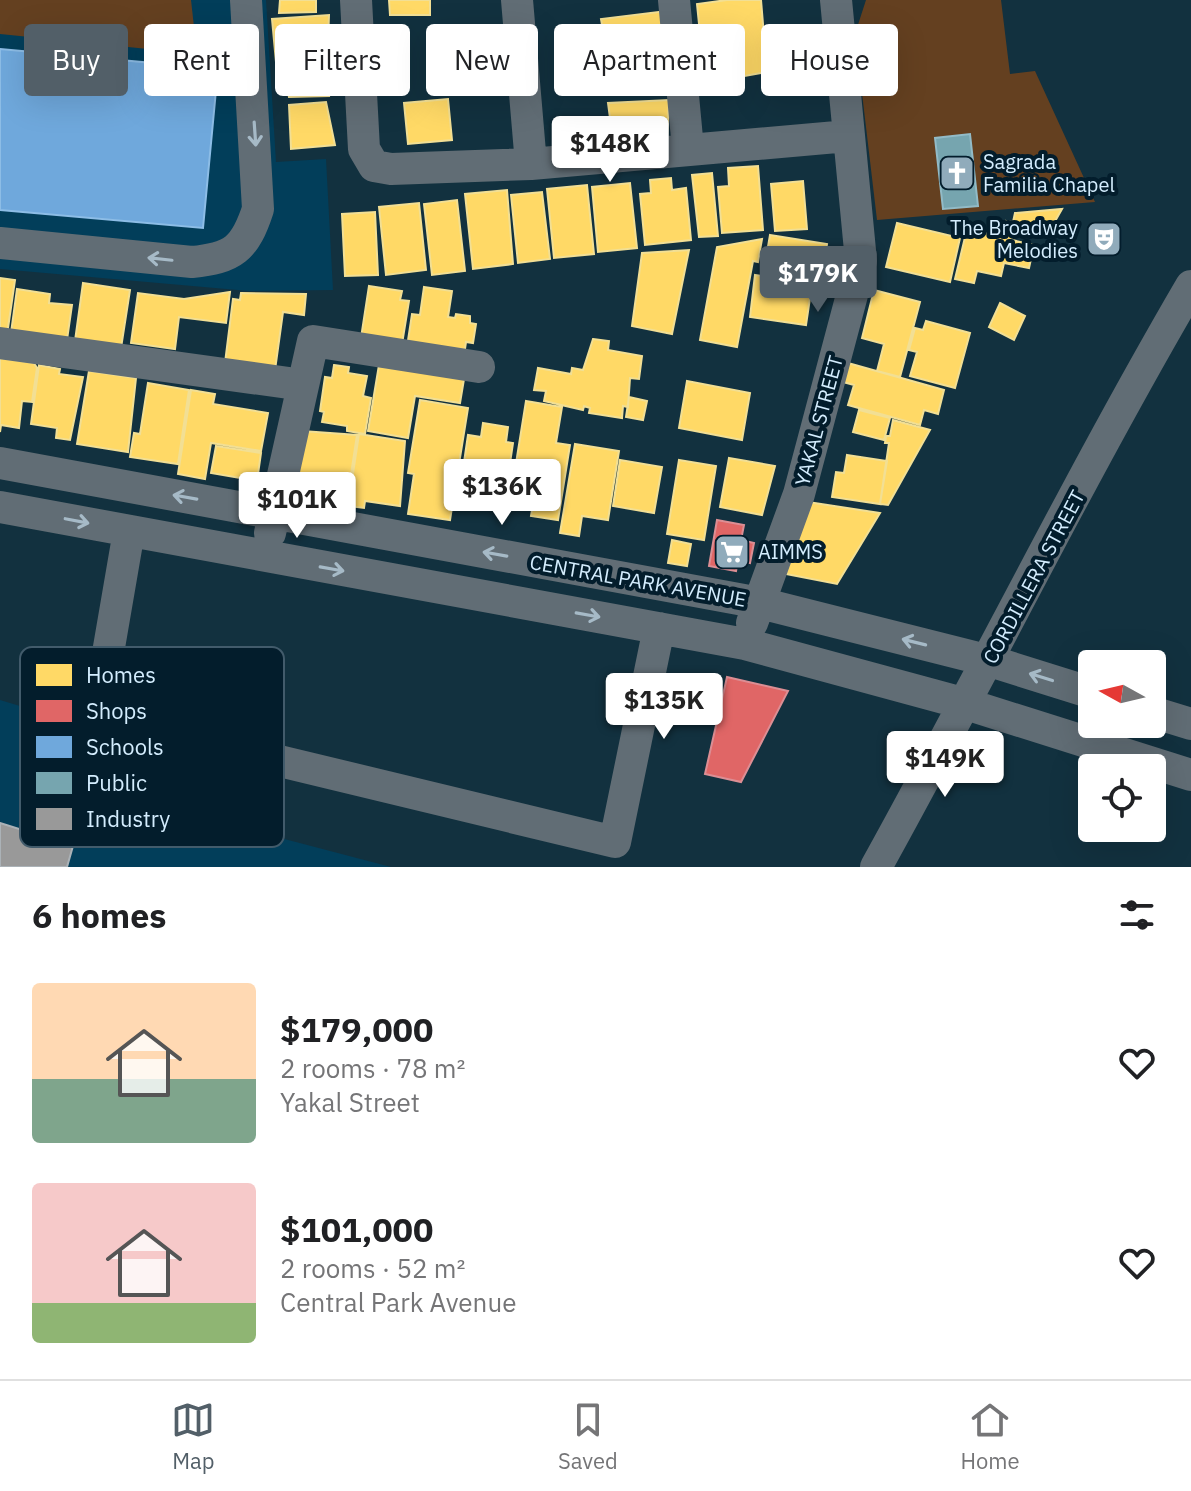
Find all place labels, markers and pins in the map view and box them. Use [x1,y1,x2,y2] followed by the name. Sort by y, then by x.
[554,116,666,184] pin: $148K
[983,148,1115,198] place label: Sagrada Familia Chapel
[938,154,976,192] church icon: Sagrada Familia Chapel
[950,214,1078,264] place label: The Broadway Melodies
[1085,220,1123,258] theatre icon: The Broadway Melodies
[762,246,874,314] pin: $179K
[446,459,558,527] pin: $136K
[241,472,353,540] pin: $101K
[713,533,751,571] supermarket icon: AIMMS
[758,538,823,565] place label: AIMMS
[608,673,720,741] pin: $135K
[889,731,1001,799] pin: $149K

